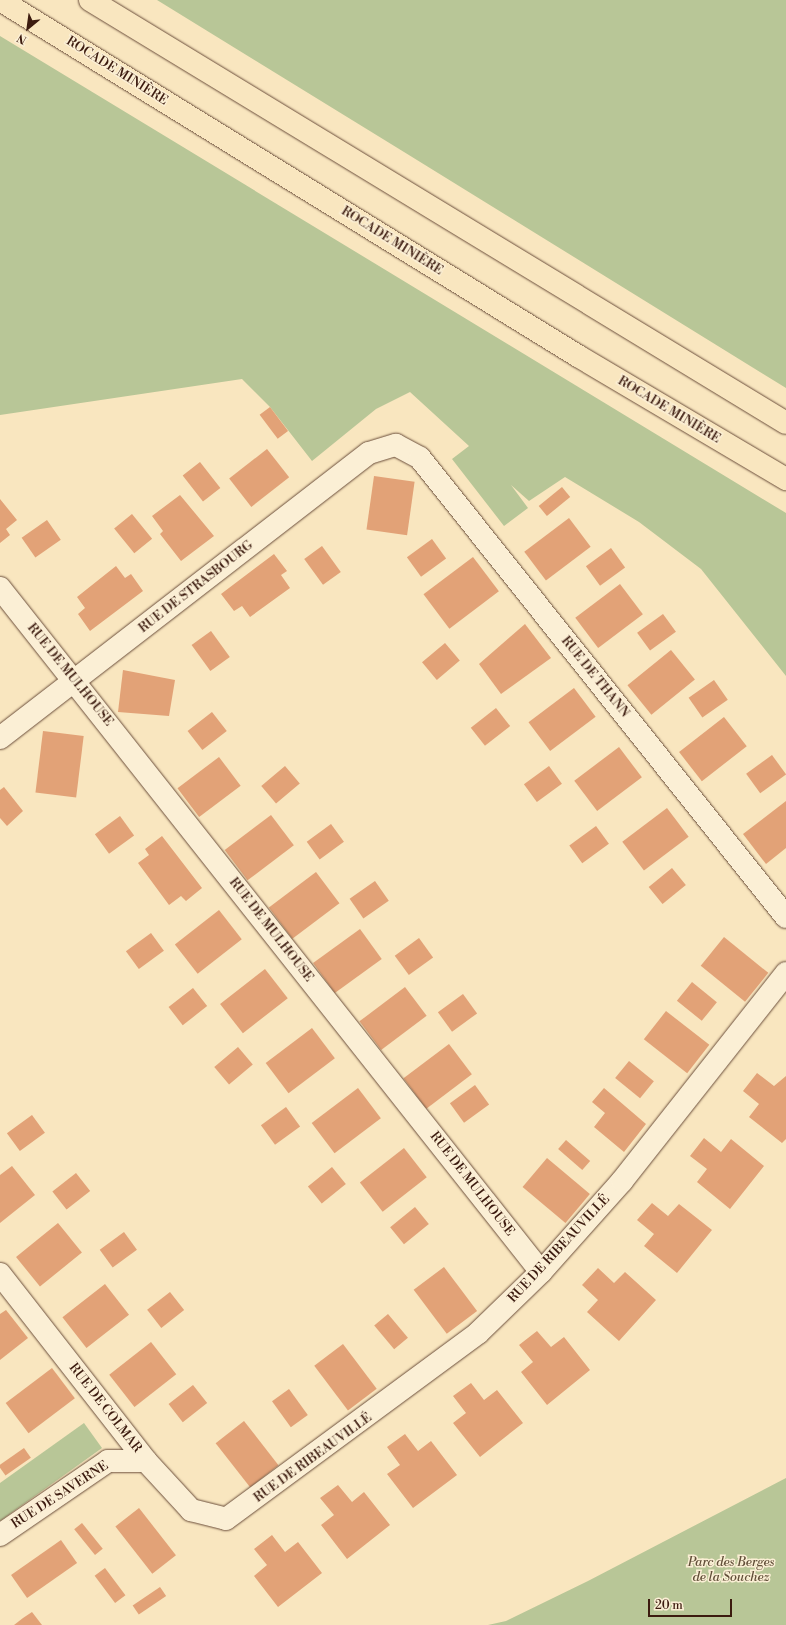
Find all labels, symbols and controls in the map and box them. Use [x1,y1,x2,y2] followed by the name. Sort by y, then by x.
[8,8,48,48] north arrow
[15,30,29,47] text: N
[63,33,171,109] street label: ROCADE MINIÈRE
[338,203,446,279] street label: ROCADE MINIÈRE
[615,373,723,447] street label: ROCADE MINIÈRE
[136,538,256,636] street label: RUE DE STRASBOURG
[24,620,116,730] street label: RUE DE MULHOUSE
[558,633,632,721] street label: RUE DE THANN
[225,875,317,985] street label: RUE DE MULHOUSE
[426,1129,518,1239] street label: RUE DE MULHOUSE
[505,1192,613,1306] street label: RUE DE RIBEAUVILLÉ
[65,1360,145,1456] street label: RUE DE COLMAR
[251,1410,375,1506] street label: RUE DE RIBEAUVILLÉ
[9,1458,111,1532] street label: RUE DE SAVERNE
[688,1555,774,1586] park label: Parc des Berges de la Souchez
[650,1591,734,1617] scale bar
[655,1598,683,1613] text: 20 m

